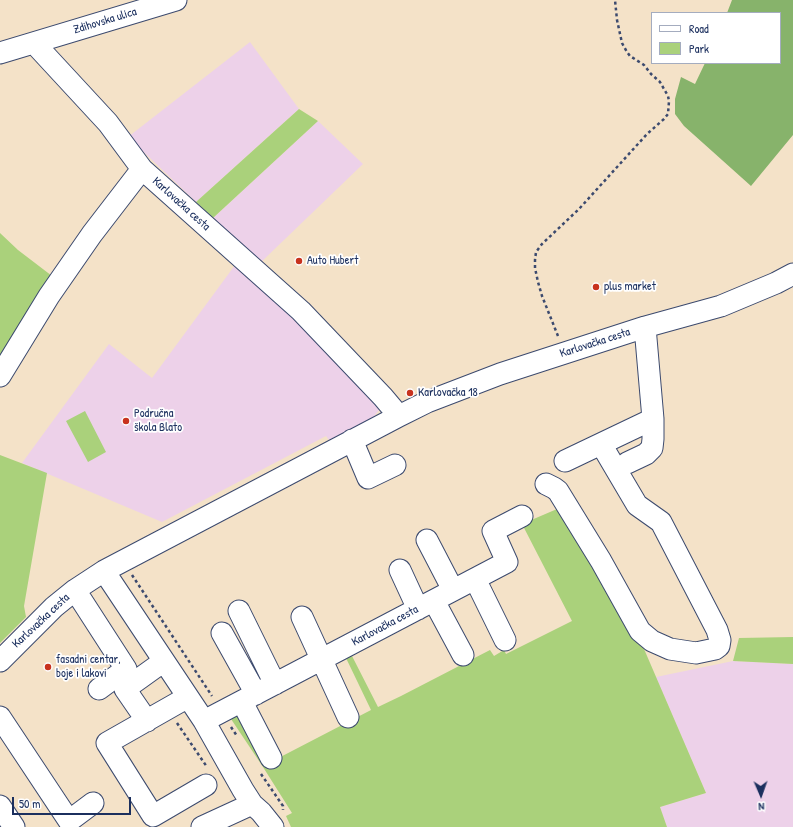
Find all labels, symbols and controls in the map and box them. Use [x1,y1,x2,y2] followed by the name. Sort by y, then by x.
[72,5,138,37] street label: Zdihovska ulica
[651,12,781,64] legend
[689,20,709,37] text: Road
[689,40,709,57] text: Park
[149,174,213,234] street label: Karlovačka cesta
[307,254,358,268] place label: Auto Hubert
[294,256,304,266] marker: Auto Hubert
[604,280,656,294] place label: plus market
[591,282,601,292] marker: plus market
[558,325,632,361] street label: Karlovačka cesta
[418,386,478,400] place label: Karlovačka 18
[405,388,415,398] marker: Karlovačka 18
[134,407,182,435] place label: Područna škola Blato
[121,416,131,426] marker: Područna škola Blato
[9,591,73,651] street label: Karlovačka cesta
[349,602,421,650] street label: Karlovačka cesta
[56,653,121,681] place label: fasadni centar, boje i lakovi
[43,662,53,672] marker: fasadni centar, boje i lakovi
[741,775,781,815] north arrow
[14,789,133,815] scale bar
[19,795,40,812] text: 50 m
[758,800,765,814] text: N

